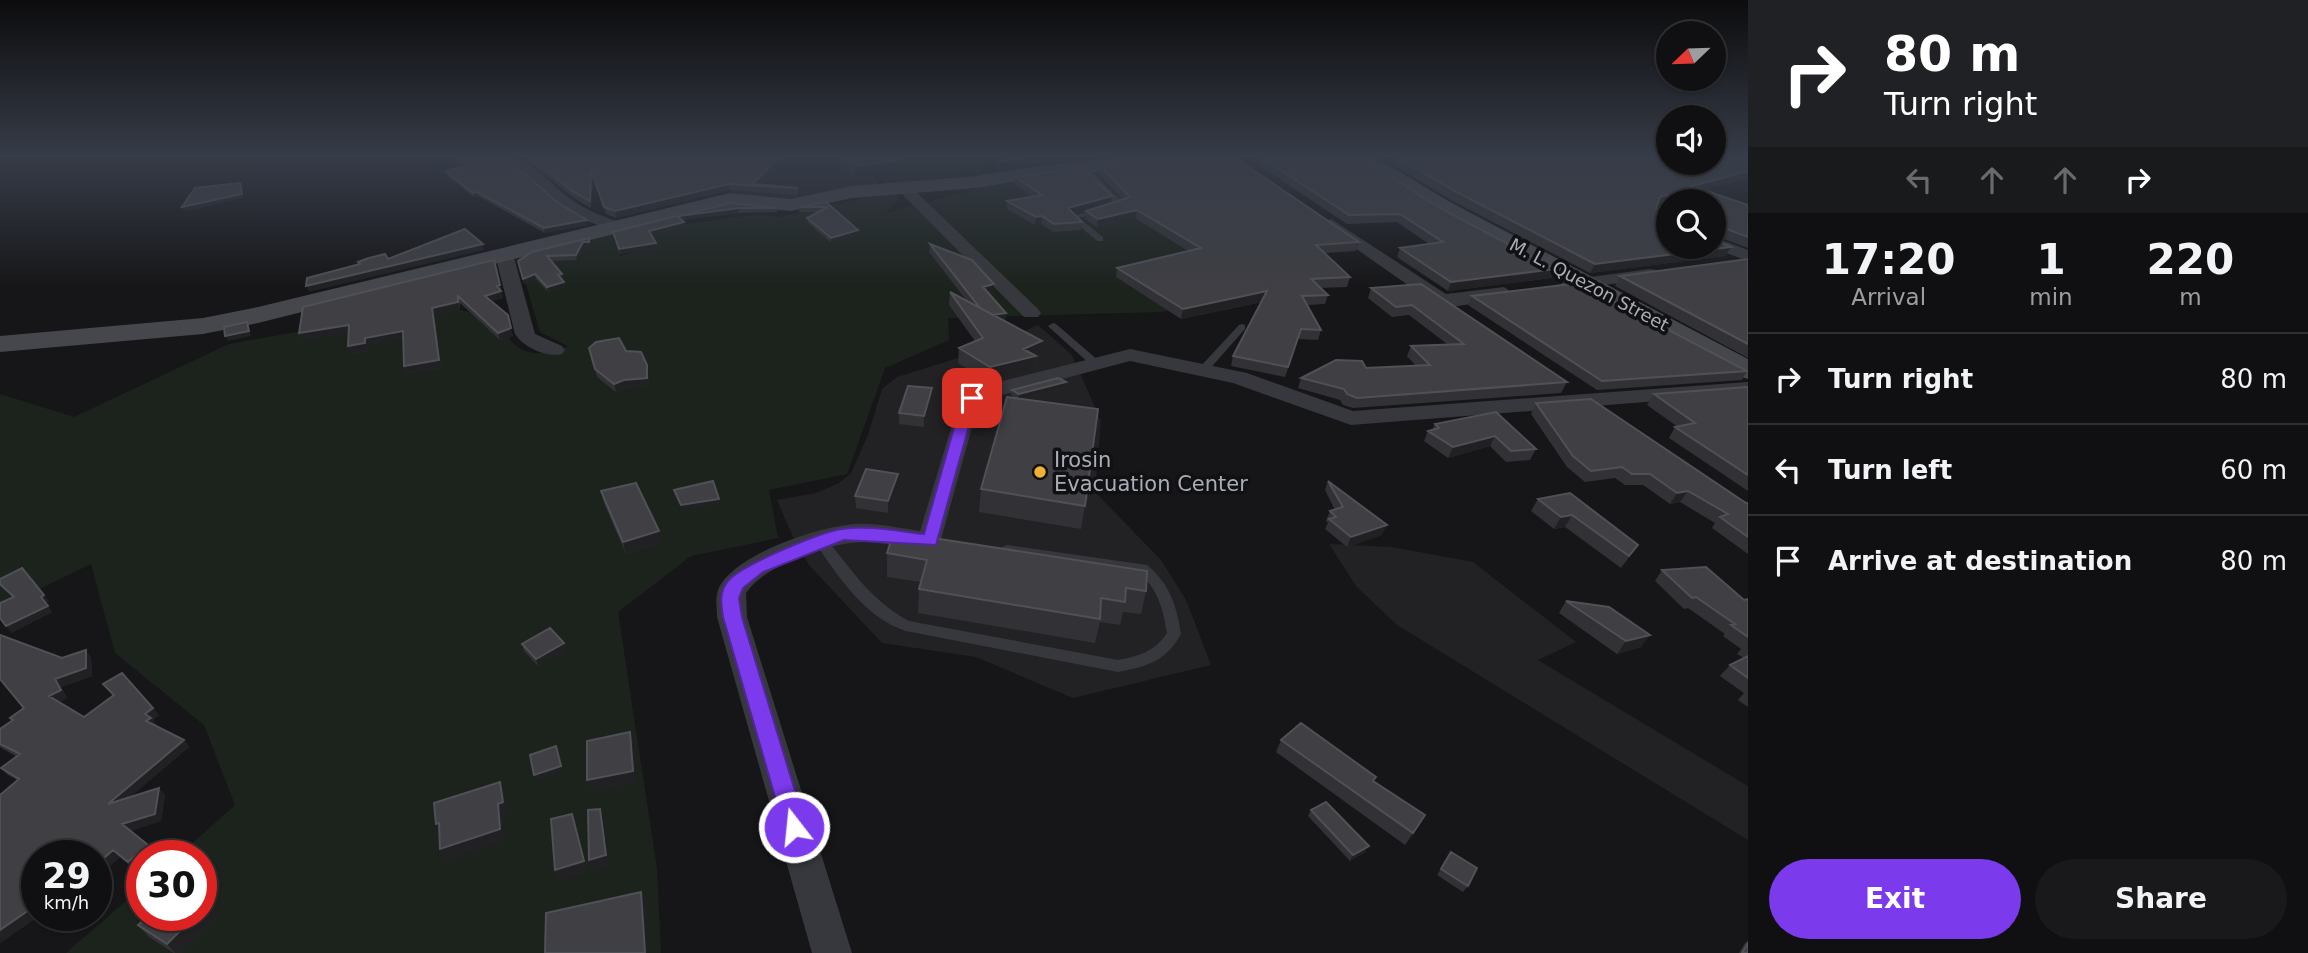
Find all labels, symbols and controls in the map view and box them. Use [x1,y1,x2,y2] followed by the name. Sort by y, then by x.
[1656,21,1726,91] north arrow
[1656,21,1726,259] map controls
[1884,26,2020,83] text: 80 m
[1769,28,1860,119] icon: right
[1884,85,2037,123] text: Turn right
[1656,105,1726,175] button: sound
[1900,161,1938,199] icon: left
[1973,161,2011,199] icon: ahead
[2046,161,2084,199] icon: ahead
[2119,161,2157,199] icon: right
[1656,189,1726,259] button: search
[1506,234,1672,335] street label: M. L. Quezon Street
[1822,235,1956,284] text: 17:20
[2036,235,2066,284] text: 1
[2147,235,2234,284] text: 220
[1851,284,1926,310] text: Arrival
[2029,284,2073,310] text: min
[2179,284,2202,310] text: m
[1769,360,1807,398] icon: right
[1828,364,1973,394] text: Turn right
[2220,364,2287,394] text: 80 m
[942,368,1002,428] pin
[953,379,991,417] icon: arrive
[1054,448,1248,496] place label: Irosin Evacuation Center
[1769,451,1807,489] icon: left
[1828,455,1952,485] text: Turn left
[2220,455,2287,485] text: 60 m
[1032,464,1048,480] marker: Irosin Evacuation Center
[1769,542,1807,580] icon: arrive
[1828,546,2132,576] text: Arrive at destination
[2220,546,2287,576] text: 80 m
[757,790,831,864] position arrow
[126,840,217,931] speed limit sign: 30
[42,856,91,896] text: 29
[1769,859,2021,939] button: Exit
[2035,859,2287,939] button: Share
[44,892,89,913] text: km/h

